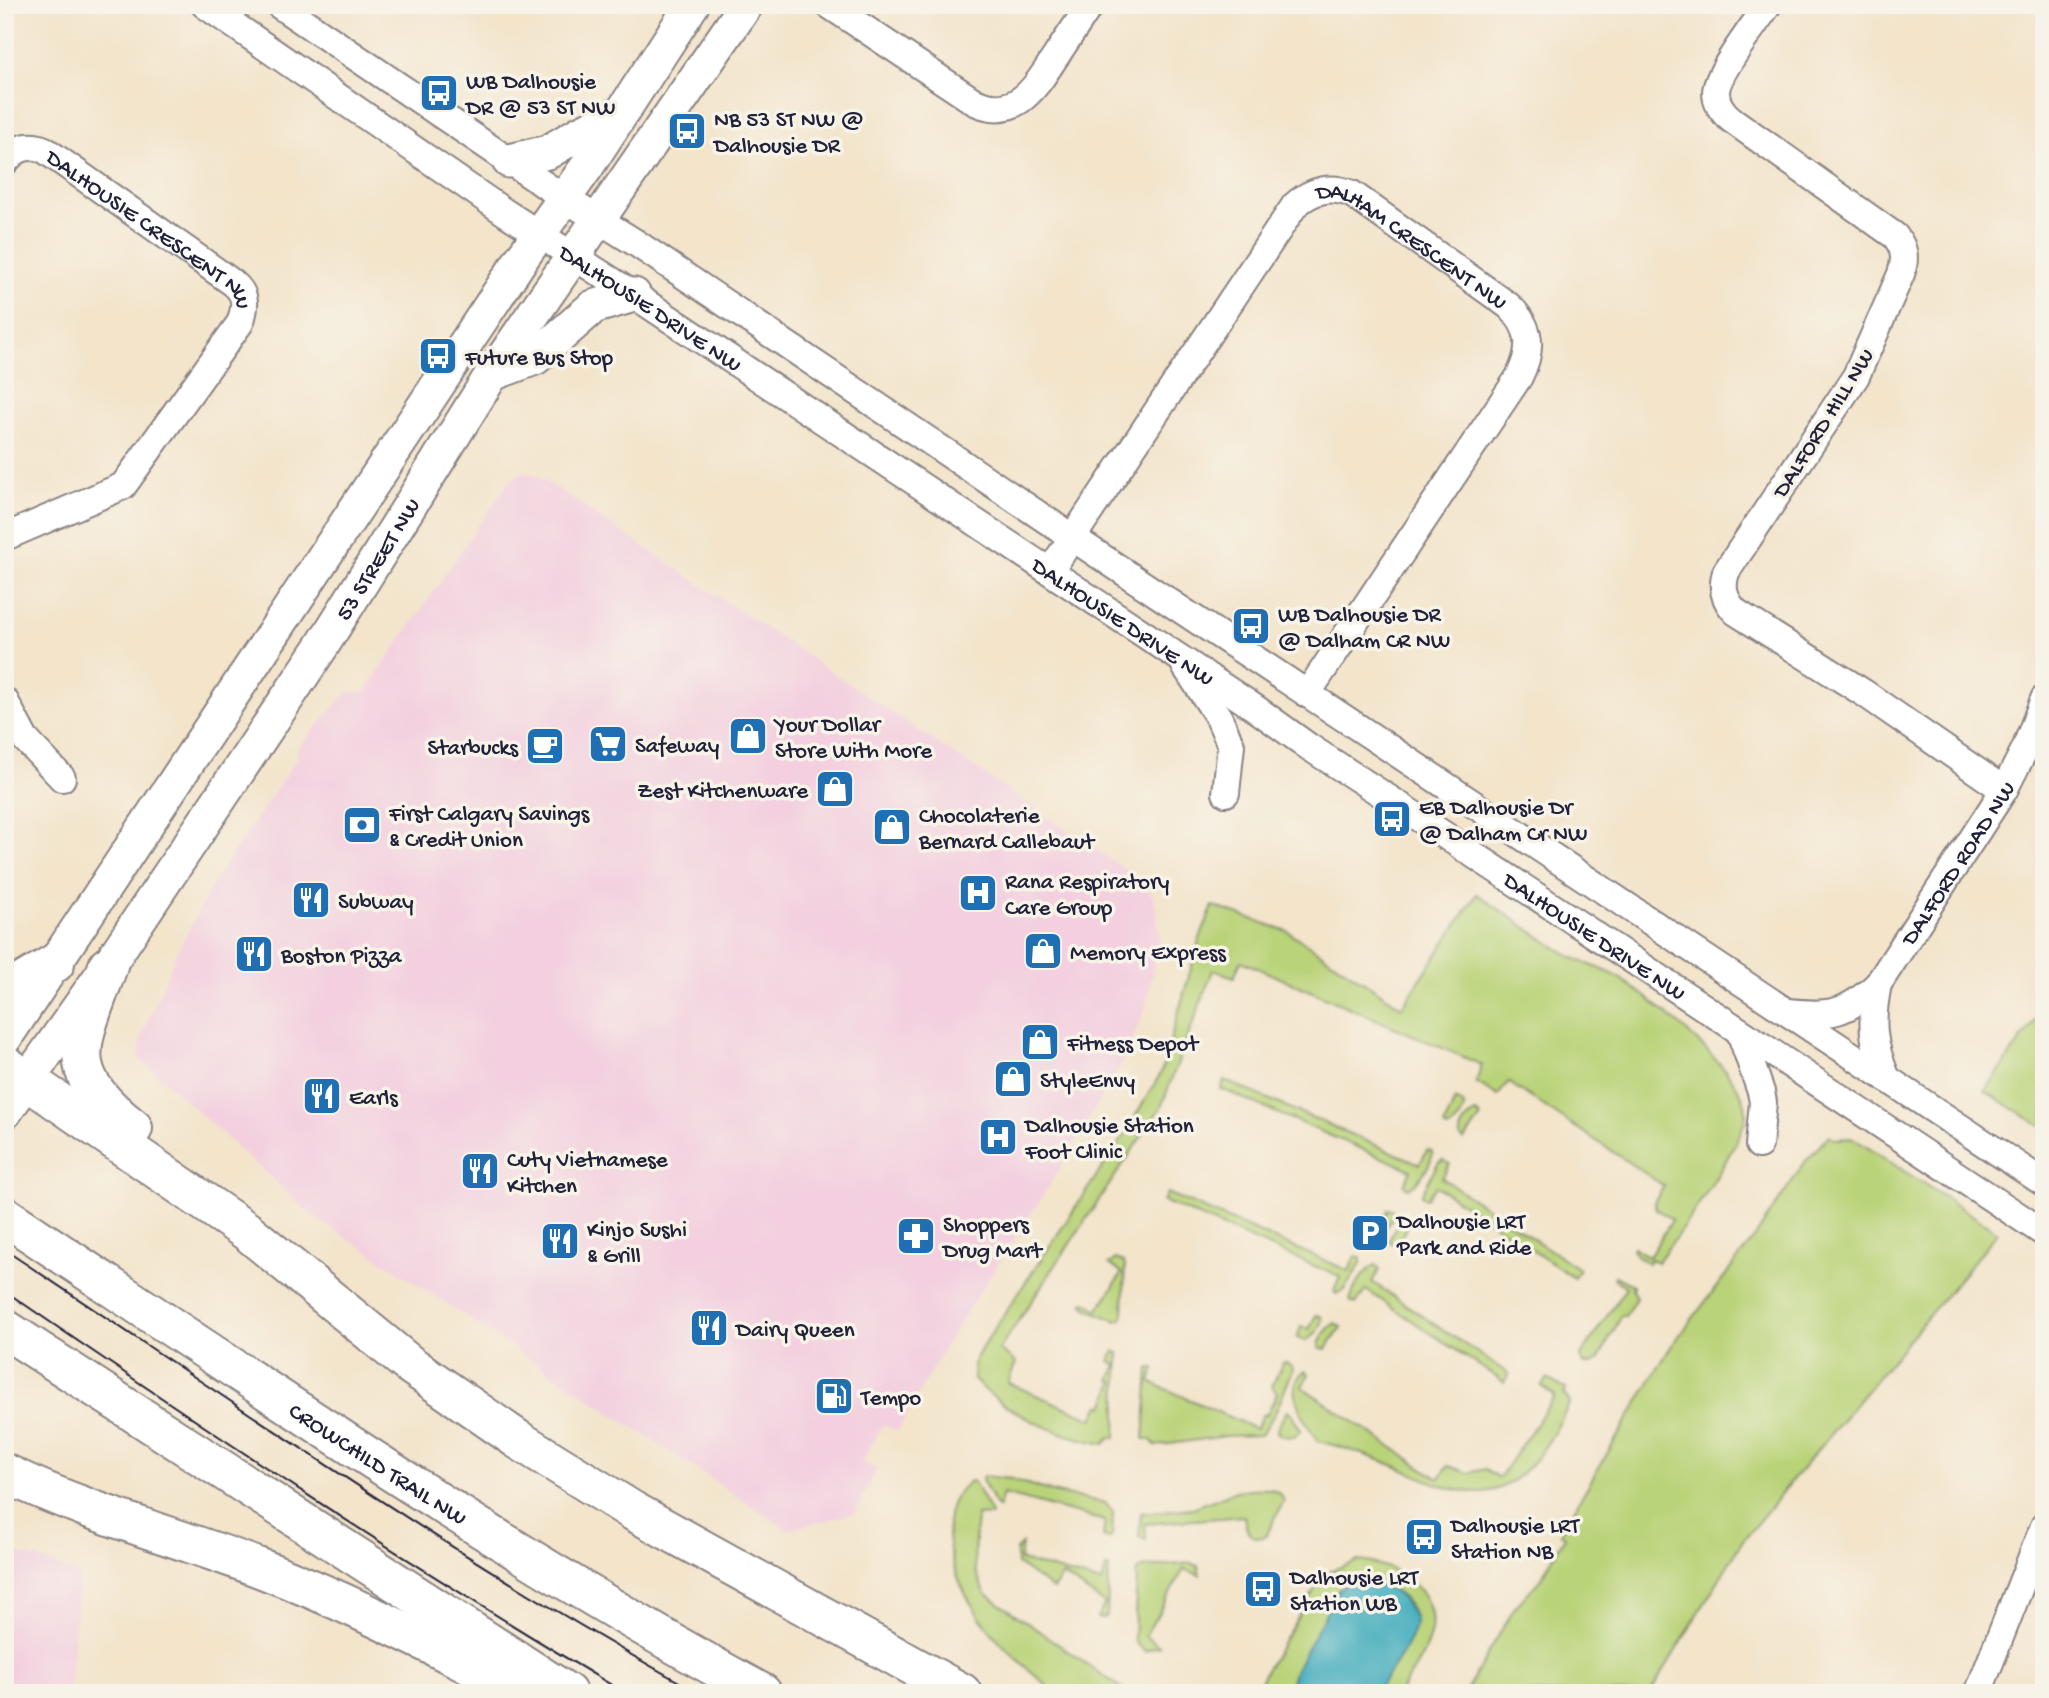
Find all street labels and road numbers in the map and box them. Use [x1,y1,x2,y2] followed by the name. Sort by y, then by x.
[38,144,255,312] street label: DALHOUSIE CRESCENT NW
[1312,179,1511,317] street label: DALHAM CRESCENT NW
[551,239,746,380] street label: DALHOUSIE DRIVE NW
[1767,344,1882,505] street label: DALFORD HILL NW
[332,494,428,626] street label: 53 STREET NW
[1024,552,1218,694] street label: DALHOUSIE DRIVE NW
[1896,777,2023,953] street label: DALFORD ROAD NW
[1496,867,1690,1008] street label: DALHOUSIE DRIVE NW
[283,1399,471,1533] street label: CROWCHILD TRAIL NW

